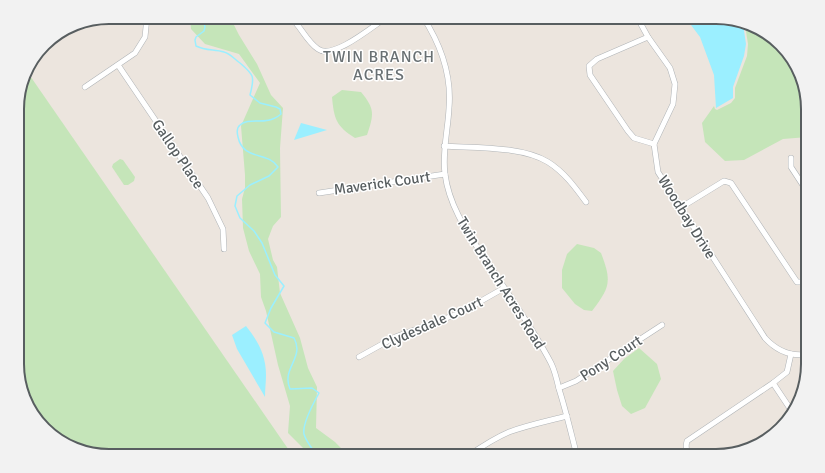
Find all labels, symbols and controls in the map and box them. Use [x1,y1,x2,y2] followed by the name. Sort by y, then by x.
[323,47,435,85] district label: TWIN BRANCH ACRES
[148,116,208,192] street label: Gallop Place
[333,167,431,199] street label: Maverick Court
[654,172,720,262] street label: Woodbay Drive
[453,214,549,352] street label: Twin Branch Acres Road
[379,293,485,353] street label: Clydesdale Court
[577,331,645,385] street label: Pony Court

